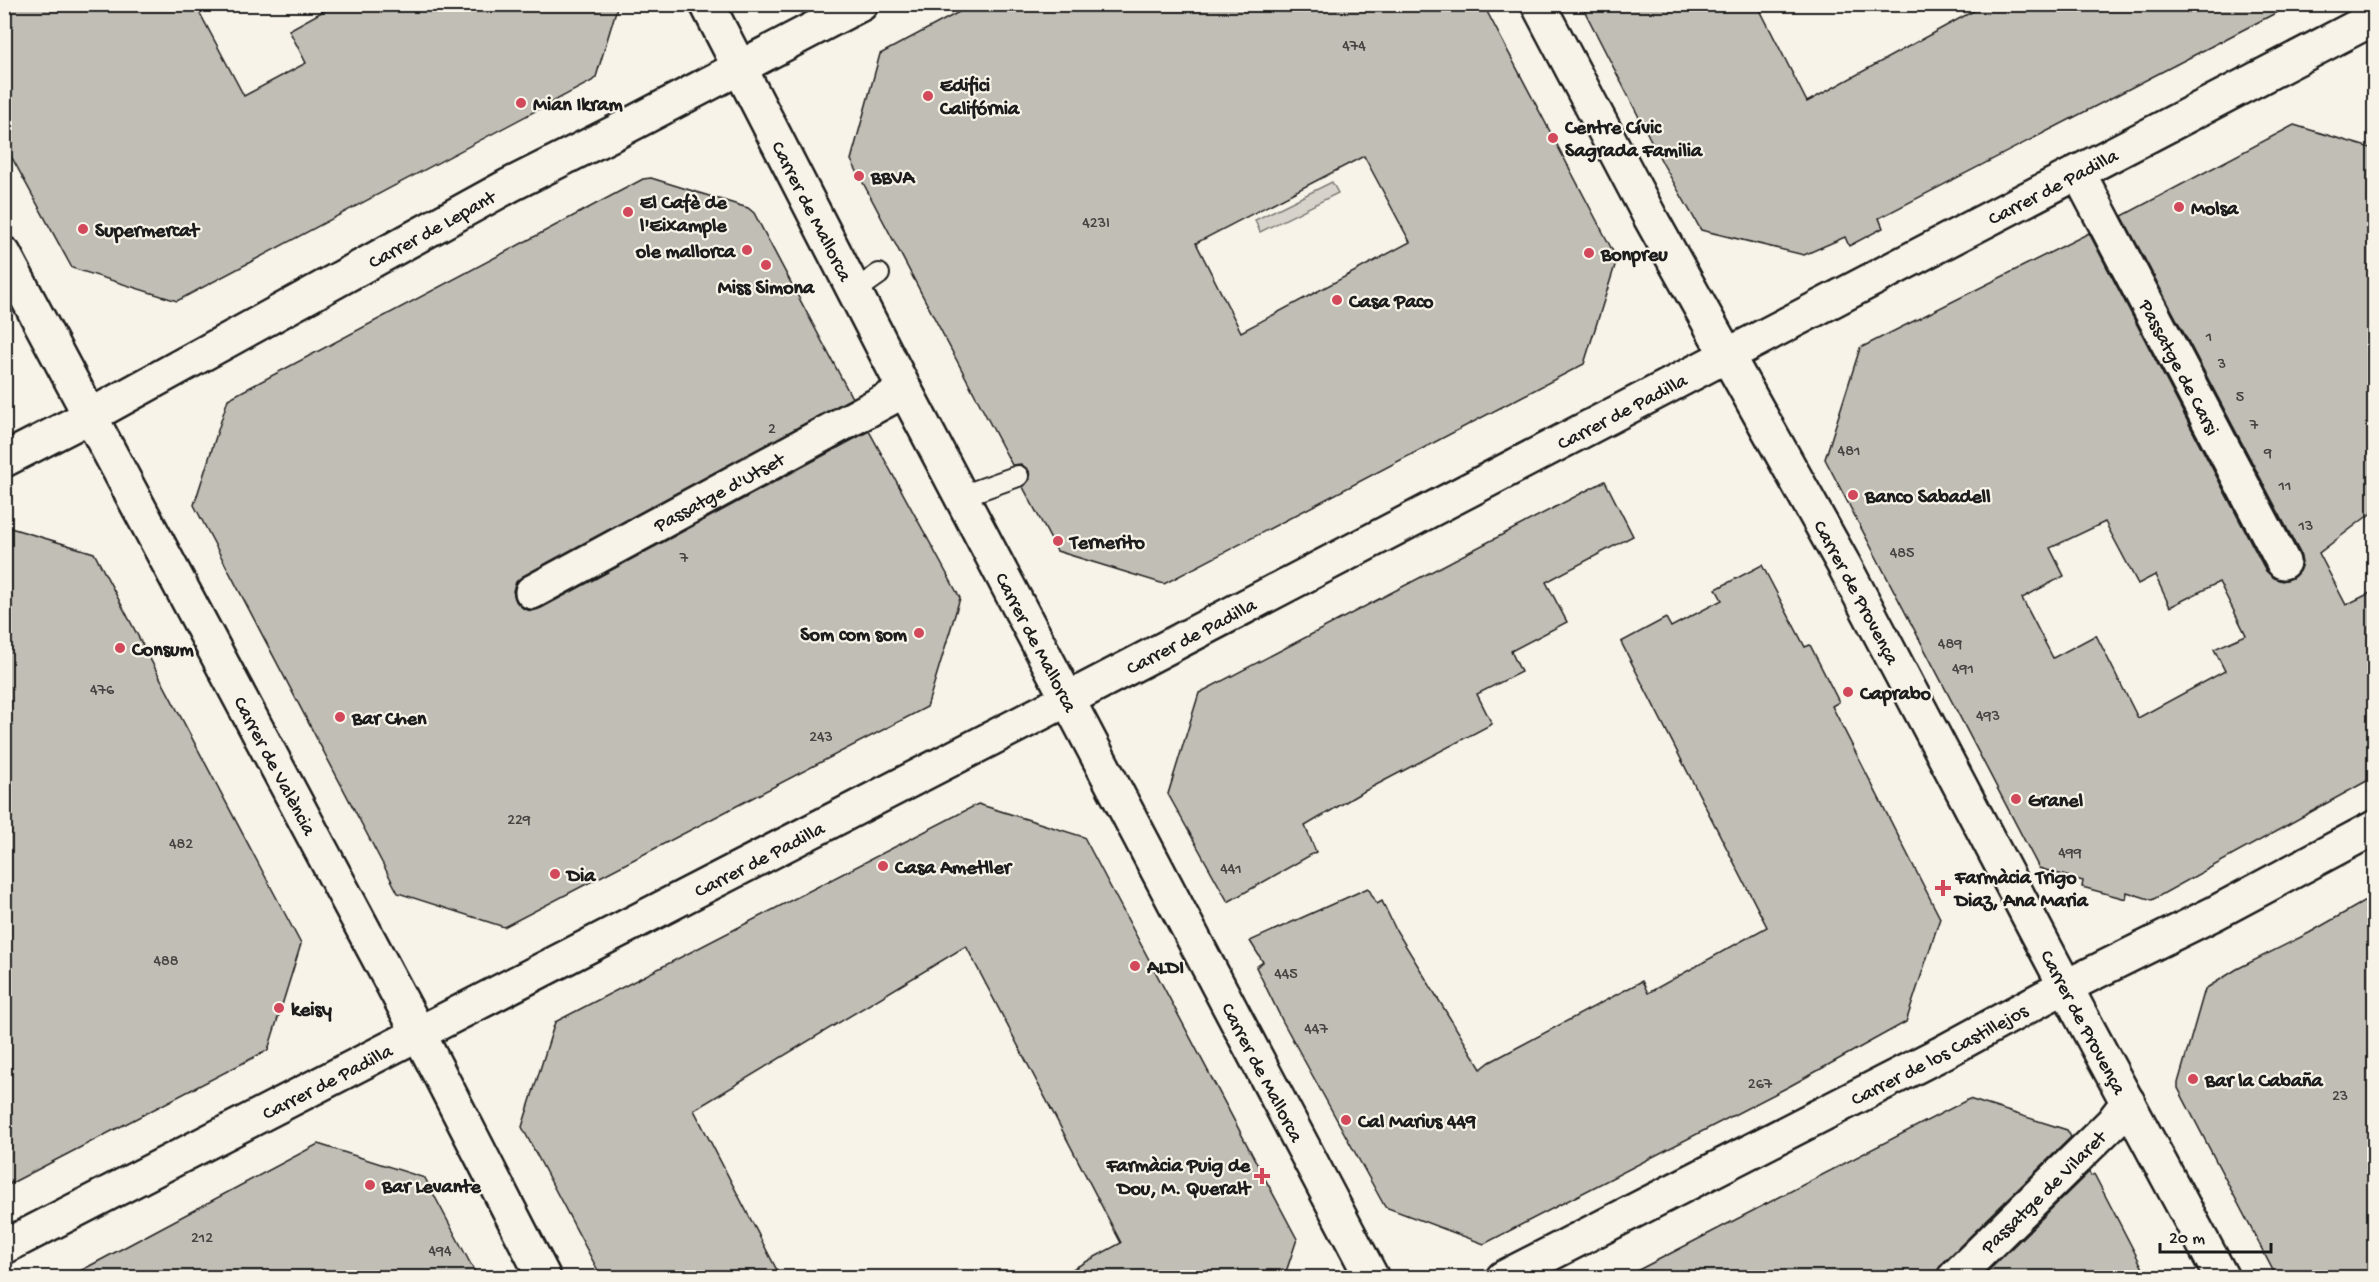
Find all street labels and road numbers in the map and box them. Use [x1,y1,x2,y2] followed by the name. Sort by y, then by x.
[764,138,856,287] street label: Carrer de Mallorca
[1985,145,2124,232] street label: Carrer de Padilla
[365,186,502,276] street label: Carrer de Lepant
[2132,296,2222,440] street label: Passatge de Carsi
[1554,370,1693,457] street label: Carrer de Padilla
[650,449,791,539] street label: Passatge d'Utset
[1806,517,1903,670] street label: Carrer de Provença
[988,570,1081,718] street label: Carrer de Mallorca
[1123,594,1262,682] street label: Carrer de Padilla
[227,693,320,841] street label: Carrer de València
[691,818,830,904] street label: Carrer de Padilla
[2033,947,2130,1100] street label: Carrer de Provença
[1214,1000,1307,1148] street label: Carrer de Mallorca
[1848,1000,2033,1113] street label: Carrer de los Castillejos
[259,1040,398,1127] street label: Carrer de Padilla
[1977,1126,2114,1261] street label: Passatge de Vilaret

